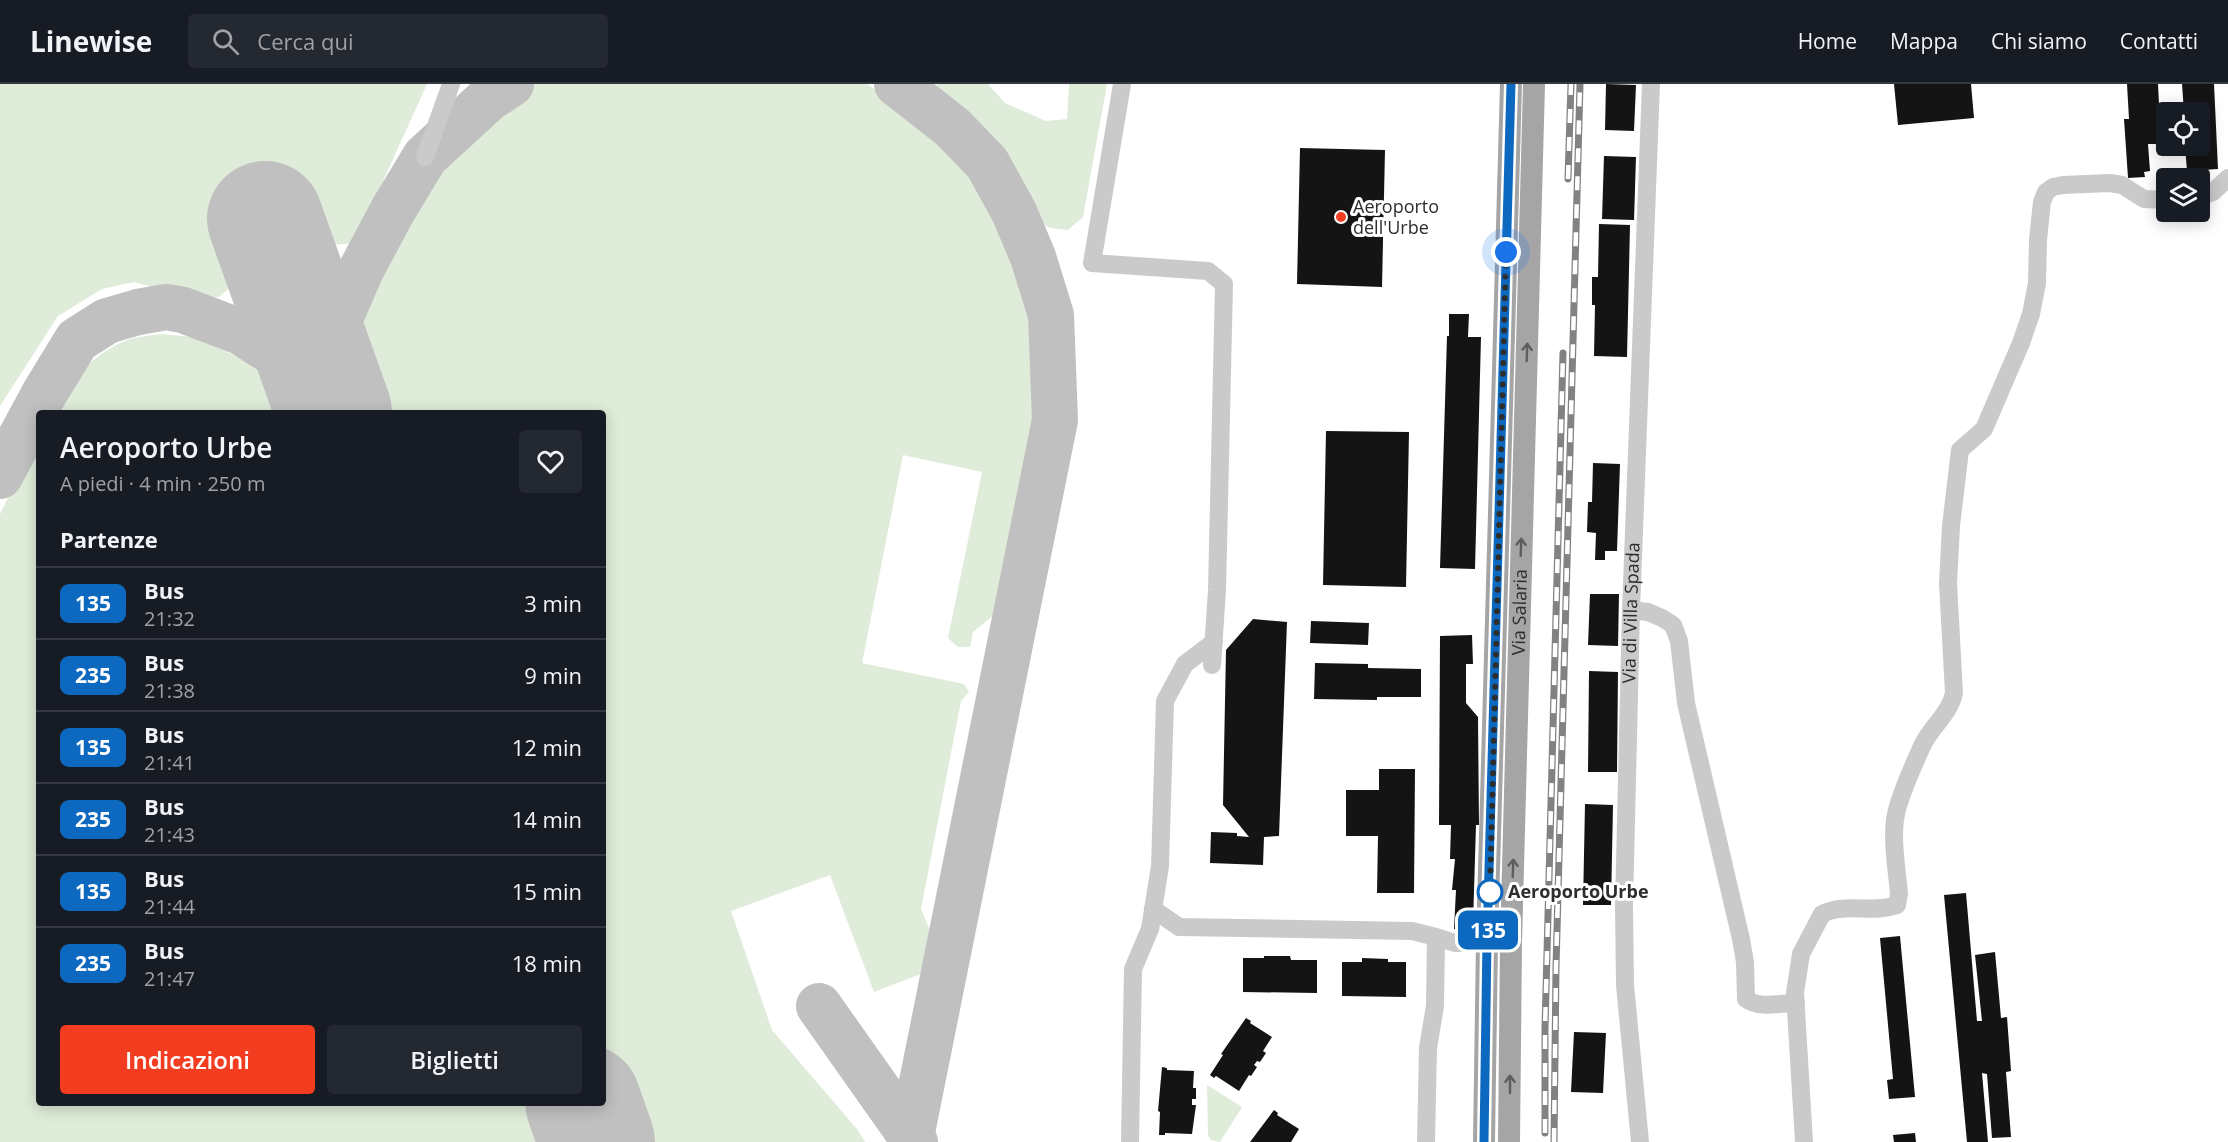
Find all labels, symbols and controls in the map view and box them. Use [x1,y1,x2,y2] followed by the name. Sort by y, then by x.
[188,14,608,68] search box
[30,22,152,60] text: Linewise
[209,25,242,58] icon: search
[257,26,353,56] text: Cerca qui
[1798,27,1857,55] text: Home
[1890,27,1958,55] text: Mappa
[1991,27,2087,55] text: Chi siamo
[2120,27,2198,55] text: Contatti
[2156,102,2210,222] map controls
[2156,102,2210,156] button: locate
[2156,168,2210,222] button: layers
[1353,194,1439,239] place label: Aeroporto dell'Urbe
[1334,210,1348,224] marker: Aeroporto dell'Urbe
[1491,237,1521,267] your location
[1521,342,1533,362] one-way arrow
[60,428,272,466] text: Aeroporto Urbe
[519,430,582,493] button: heart
[60,470,265,497] text: A piedi · 4 min · 250 m
[60,524,158,554] text: Partenze
[1516,537,1527,557] one-way arrow
[1616,542,1645,684] street label: Via di Villa Spada
[1506,569,1532,656] street label: Via Salaria
[144,575,184,605] text: Bus
[524,588,582,618] text: 3 min
[75,589,111,617] text: 135
[144,605,195,632] text: 21:32
[144,647,184,677] text: Bus
[524,660,582,690] text: 9 min
[75,661,111,689] text: 235
[144,677,195,704] text: 21:38
[144,719,184,749] text: Bus
[512,732,582,762] text: 12 min
[75,733,111,761] text: 135
[144,749,195,776] text: 21:41
[144,791,184,821] text: Bus
[512,804,582,834] text: 14 min
[75,805,111,833] text: 235
[144,821,195,848] text: 21:43
[1507,858,1519,878] one-way arrow
[144,863,184,893] text: Bus
[512,876,582,906] text: 15 min
[75,877,111,905] text: 135
[1477,879,1503,905] marker: Aeroporto Urbe
[1508,879,1649,903] place label: Aeroporto Urbe
[144,893,195,920] text: 21:44
[1454,910,1522,950] line badge: 135
[1470,916,1506,944] text: 135
[144,935,184,965] text: Bus
[512,948,582,978] text: 18 min
[75,949,111,977] text: 235
[144,965,195,992] text: 21:47
[60,1025,315,1094] button: Indicazioni
[327,1025,582,1094] button: Biglietti
[1504,1074,1516,1094] one-way arrow

